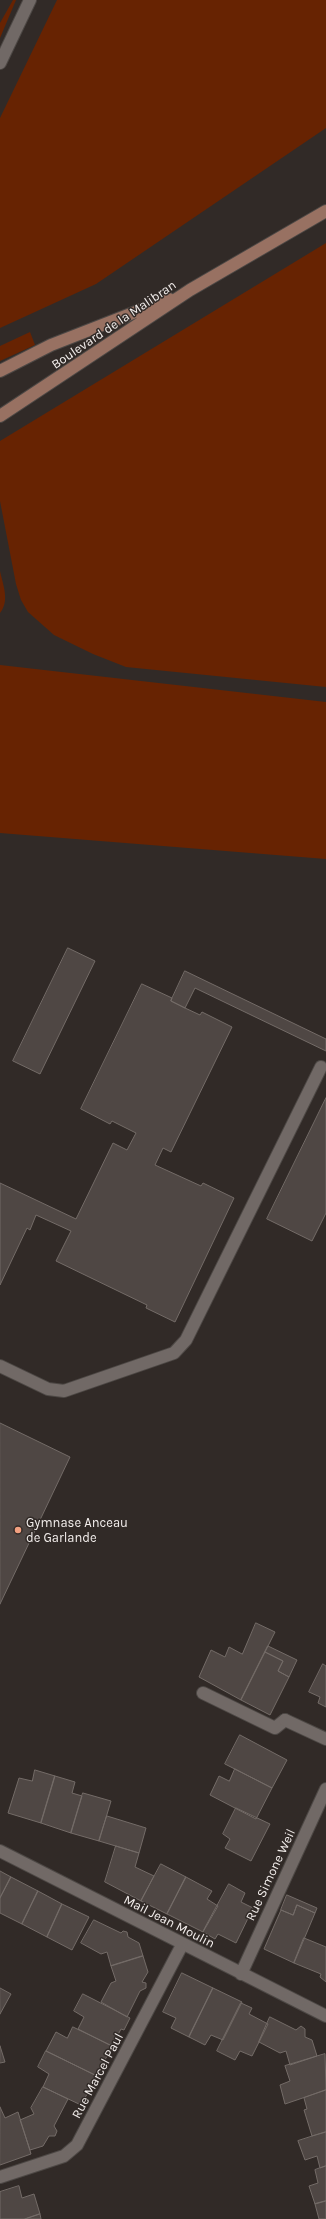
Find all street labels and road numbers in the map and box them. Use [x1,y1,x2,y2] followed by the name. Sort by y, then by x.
[49,277,179,373] street label: Boulevard de la Malibran
[243,1827,299,1923] street label: Rue Simone Weil
[121,1892,217,1952] street label: Mail Jean Moulin
[69,2031,127,2121] street label: Rue Marcel Paul

